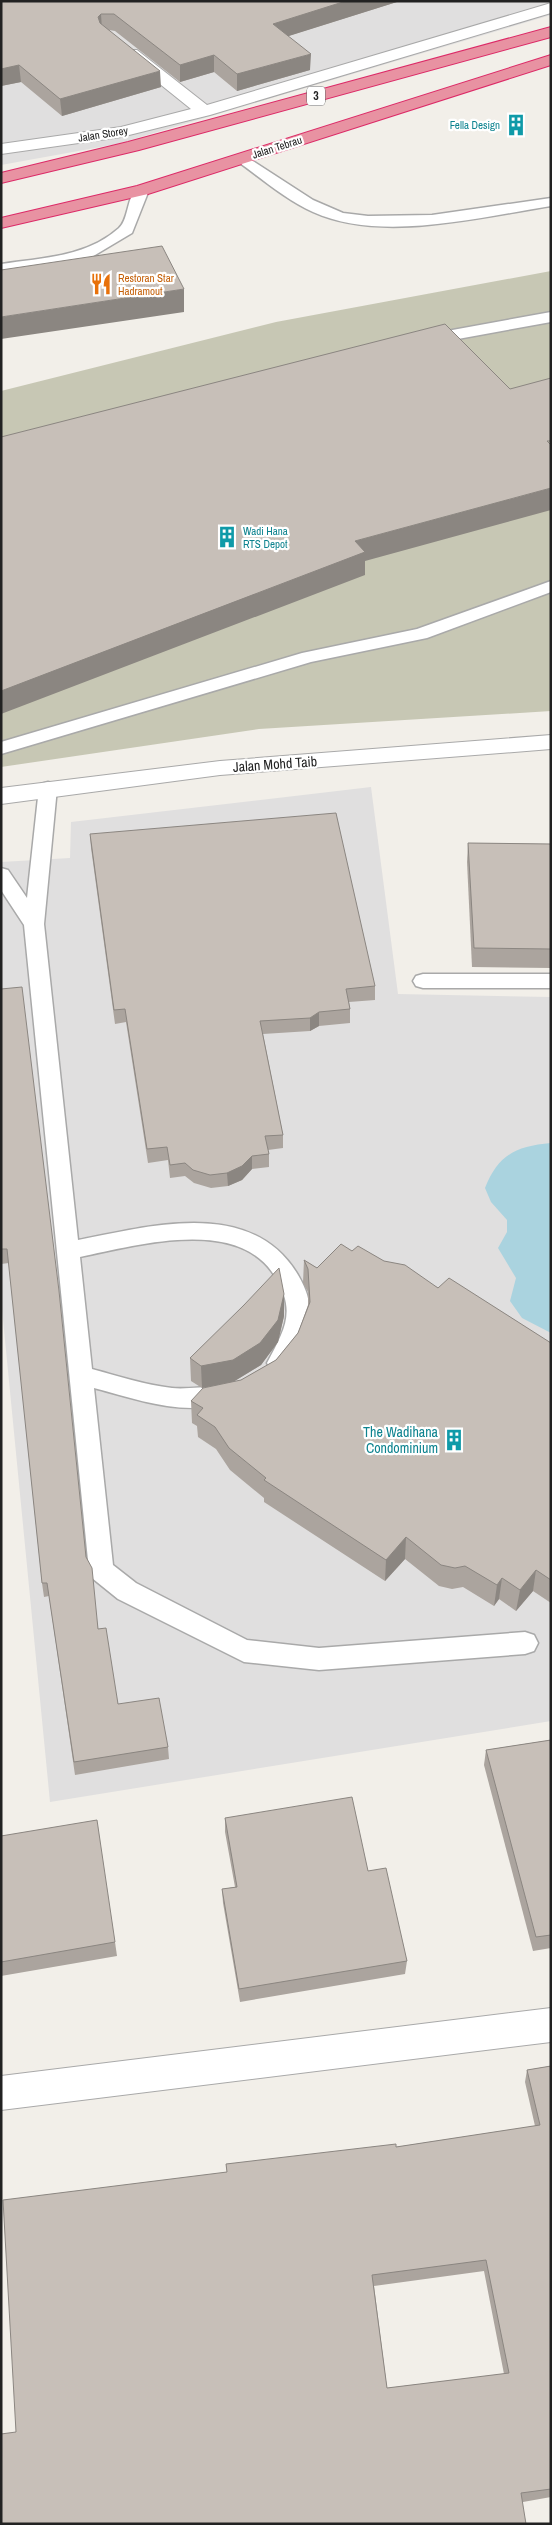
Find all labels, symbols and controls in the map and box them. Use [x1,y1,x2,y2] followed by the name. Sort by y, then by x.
[307,86,325,105] road number: 3
[503,112,529,138] building icon: Fella Design
[450,118,500,132] place label: Fella Design
[77,123,129,145] street label: Jalan Storey
[250,132,304,162] street label: Jalan Tebrau
[88,271,114,297] restaurant icon: Restoran Star Hadramout
[118,271,174,298] place label: Restoran Star Hadramout
[214,524,240,550] building icon: Wadi Hana RTS Depot
[243,524,288,551] place label: Wadi Hana RTS Depot
[232,752,318,776] street label: Jalan Mohd Taib
[363,1423,439,1457] place label: The Wadihana Condominium
[441,1427,467,1453] building icon: The Wadihana Condominium

